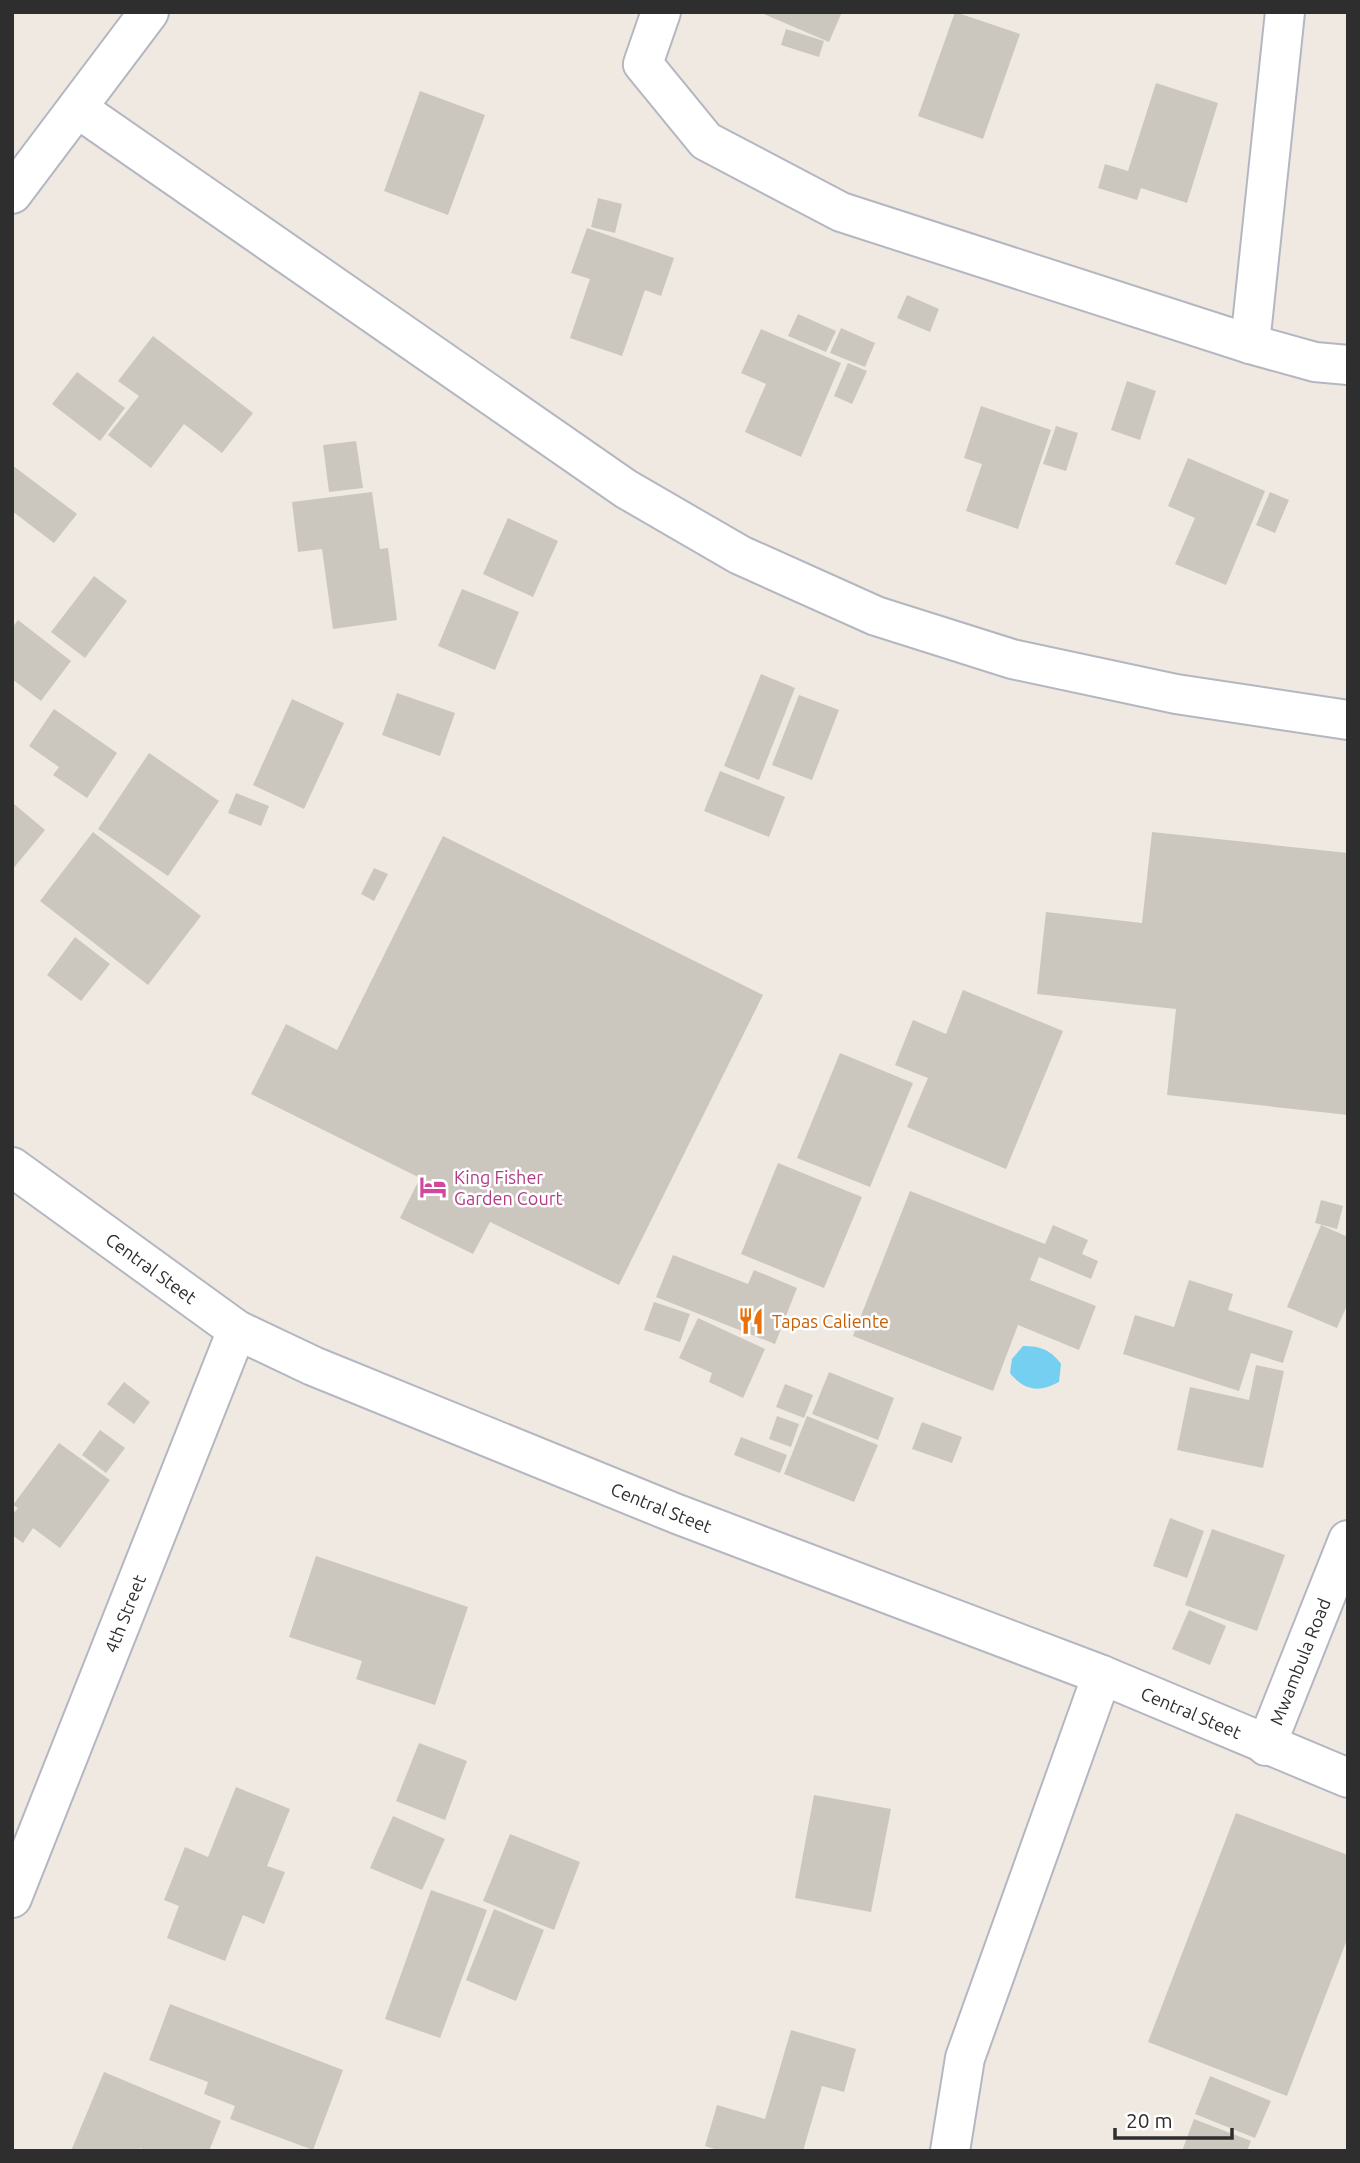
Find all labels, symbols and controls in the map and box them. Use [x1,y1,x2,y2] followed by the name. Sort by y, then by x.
[454,1167,563,1208] place label: King Fisher Garden Court
[418,1172,448,1202] hotel icon: King Fisher Garden Court
[102,1229,200,1307] street label: Central Steet
[736,1306,766,1336] restaurant icon: Tapas Caliente
[772,1311,889,1331] place label: Tapas Caliente
[608,1478,715,1536] street label: Central Steet
[100,1572,149,1655] street label: 4th Street
[1265,1595,1334,1728] street label: Mwambula Road
[1138,1683,1244,1742] street label: Central Steet
[1115,2096,1232,2140] scale bar
[1126,2108,1173,2132] text: 20 m

